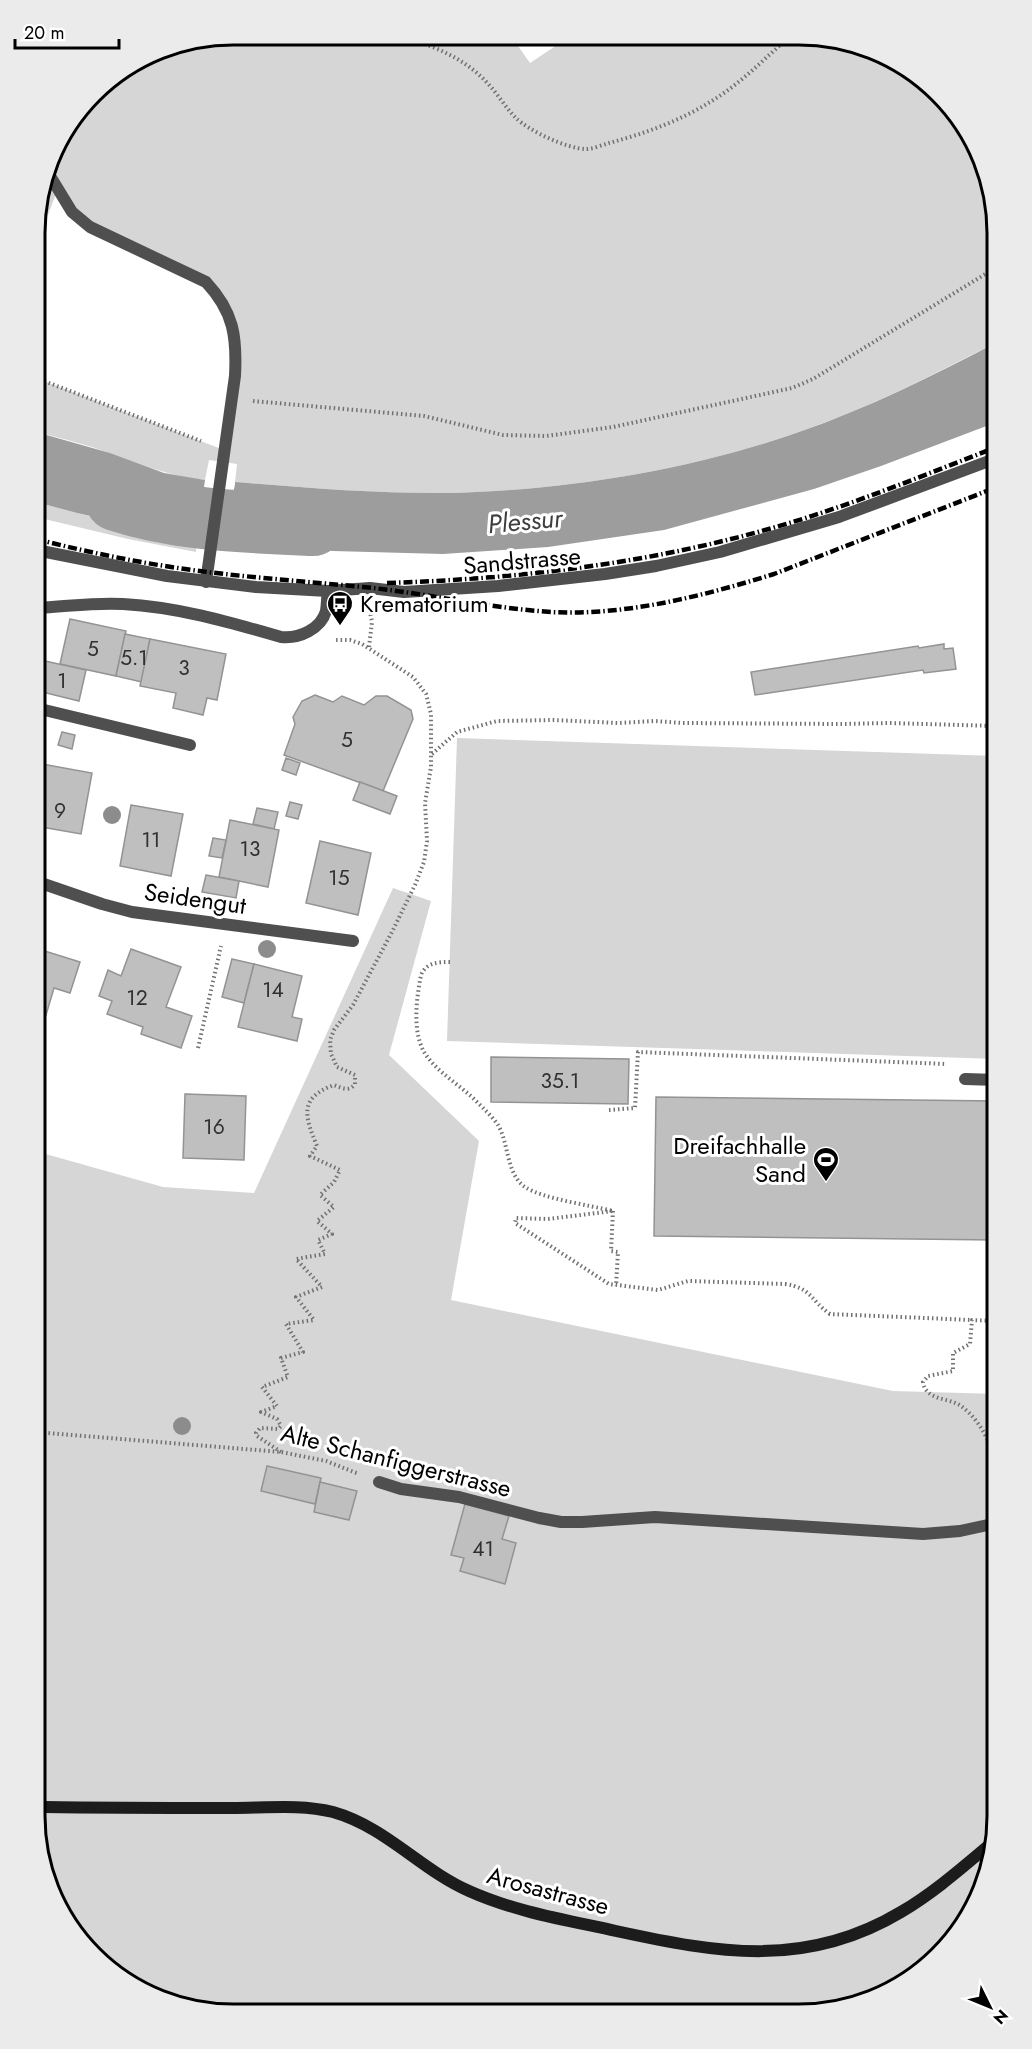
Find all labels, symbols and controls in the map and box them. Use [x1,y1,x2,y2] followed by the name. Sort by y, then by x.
[15,12,118,50] scale bar
[24,20,64,46] text: 20 m
[486,499,565,543] water label: Plessur
[462,538,582,583] street label: Sandstrasse
[360,586,489,621] place label: Krematorium
[325,589,355,627] bus stop icon: Krematorium
[87,634,99,664] house number: 5
[120,643,148,673] house number: 5.1
[178,653,190,683] house number: 3
[57,666,67,696] house number: 1
[341,725,353,755] house number: 5
[54,796,66,826] house number: 9
[142,825,160,855] house number: 11
[240,834,260,864] house number: 13
[328,863,350,893] house number: 15
[142,874,248,923] street label: Seidengut
[262,975,284,1005] house number: 14
[126,983,148,1013] house number: 12
[540,1066,580,1096] house number: 35.1
[203,1112,225,1142] house number: 16
[673,1128,806,1191] place label: Dreifachhalle Sand
[811,1145,841,1183] sports icon: Dreifachhalle Sand
[277,1415,515,1506] street label: Alte Schanfiggerstrasse
[472,1534,494,1564] house number: 41
[483,1857,613,1924] street label: Arosastrasse
[960,1977,1020,2037] north arrow
[988,2004,1013,2029] text: N

